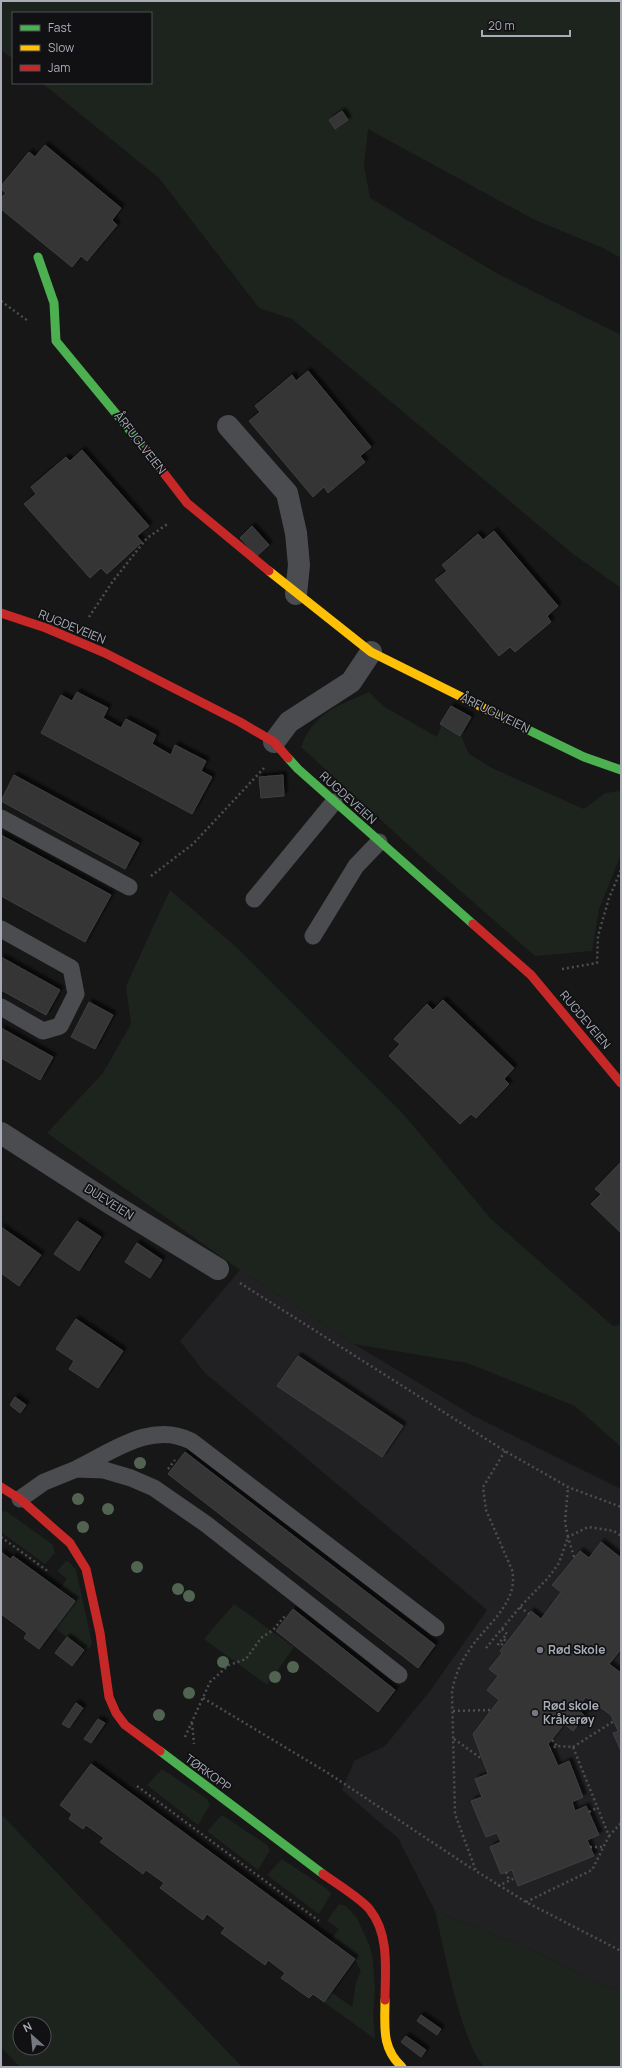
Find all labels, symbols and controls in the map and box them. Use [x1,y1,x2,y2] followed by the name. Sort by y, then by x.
[12,12,152,84] legend
[482,12,570,38] scale bar
[488,17,515,34] text: 20 m
[48,19,72,36] text: Fast
[48,39,74,56] text: Slow
[48,59,70,76] text: Jam
[111,408,170,478] street label: ÅRFUGLVEIEN
[36,605,108,648] street label: RUGDEVEIEN
[458,688,533,737] street label: ÅRFUGLVEIEN
[316,767,381,828] street label: RUGDEVEIEN
[556,987,615,1052] street label: RUGDEVEIEN
[81,1180,137,1223] street label: DUEVEIEN
[548,1641,605,1658] place label: Rød Skole
[535,1645,545,1655] marker: Rød Skole
[543,1697,599,1728] place label: Rød skole Kråkerøy
[530,1708,540,1718] marker: Rød skole Kråkerøy
[182,1750,235,1795] street label: TØRKOPP
[12,2016,52,2056] north arrow
[20,2018,34,2035] text: N

